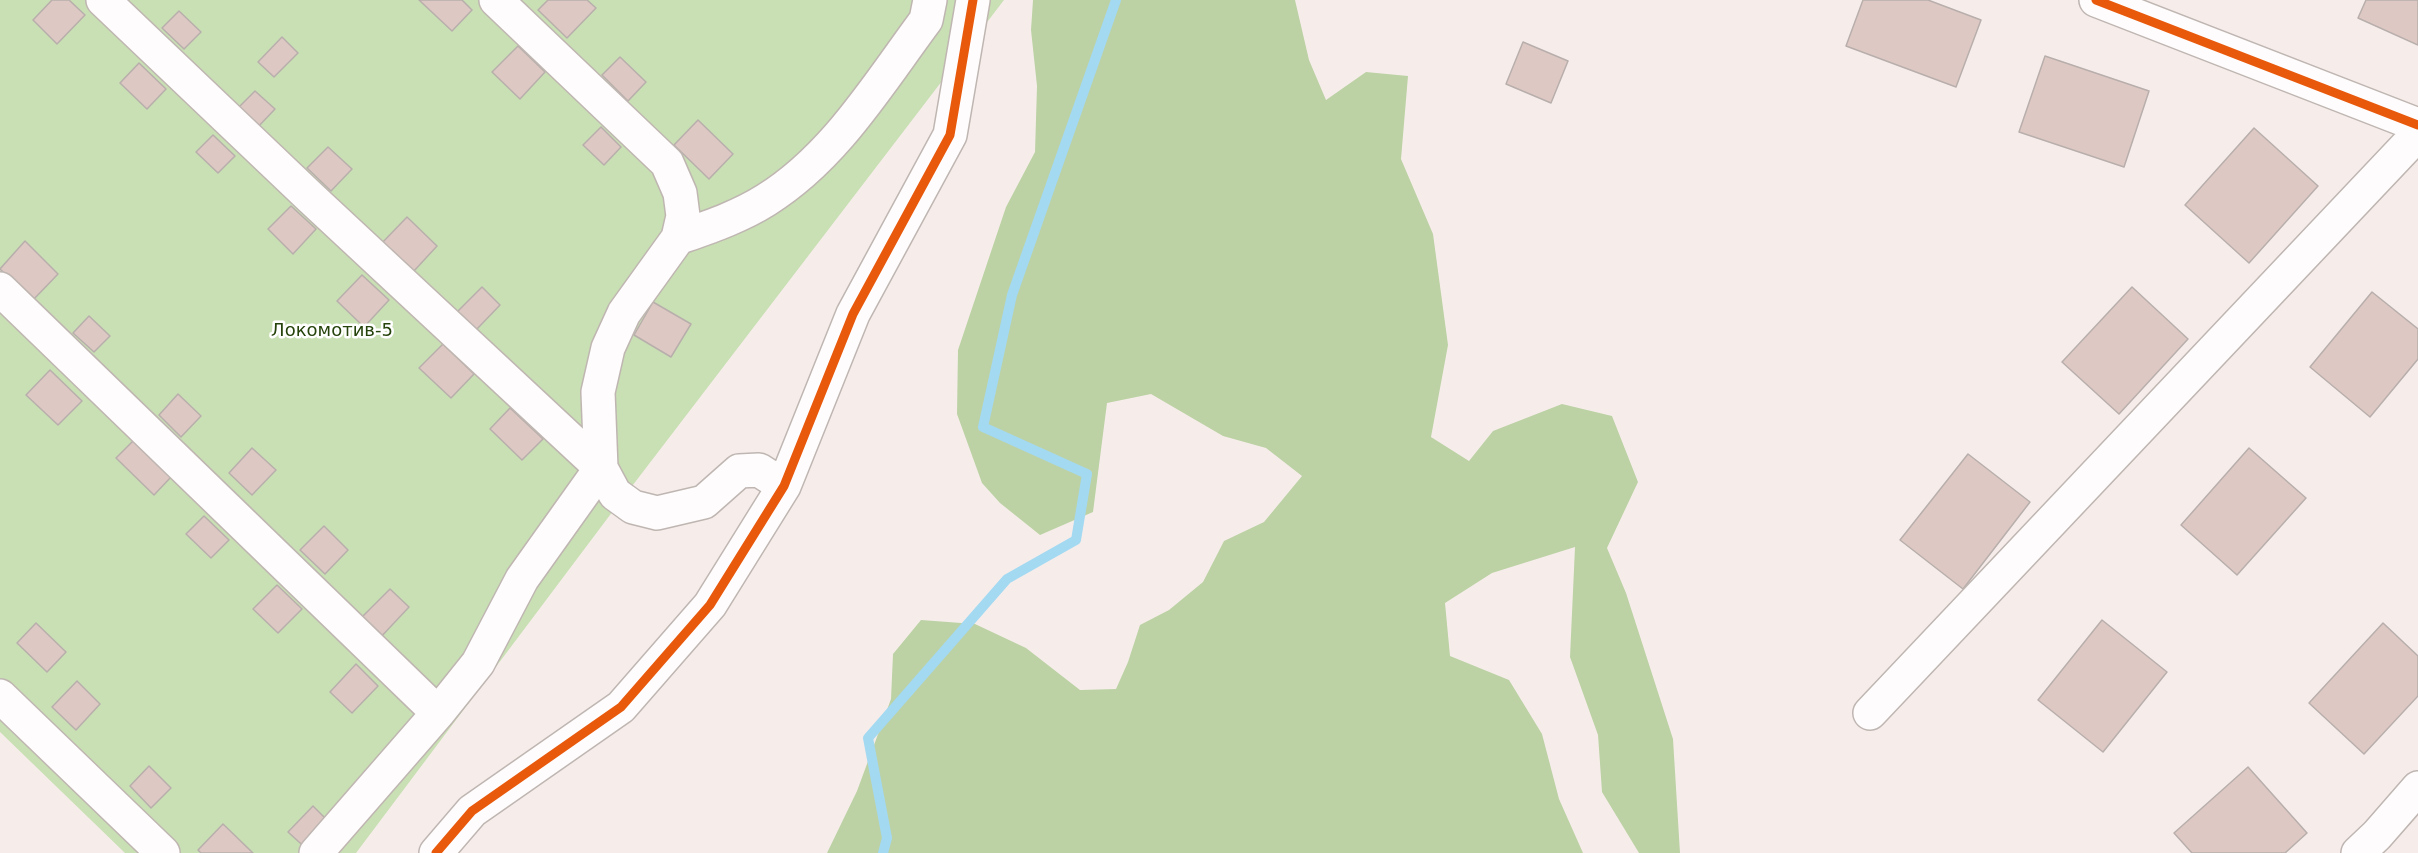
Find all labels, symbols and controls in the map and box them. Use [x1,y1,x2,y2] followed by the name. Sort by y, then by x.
[271,320,393,342] park label: Локомотив-5

